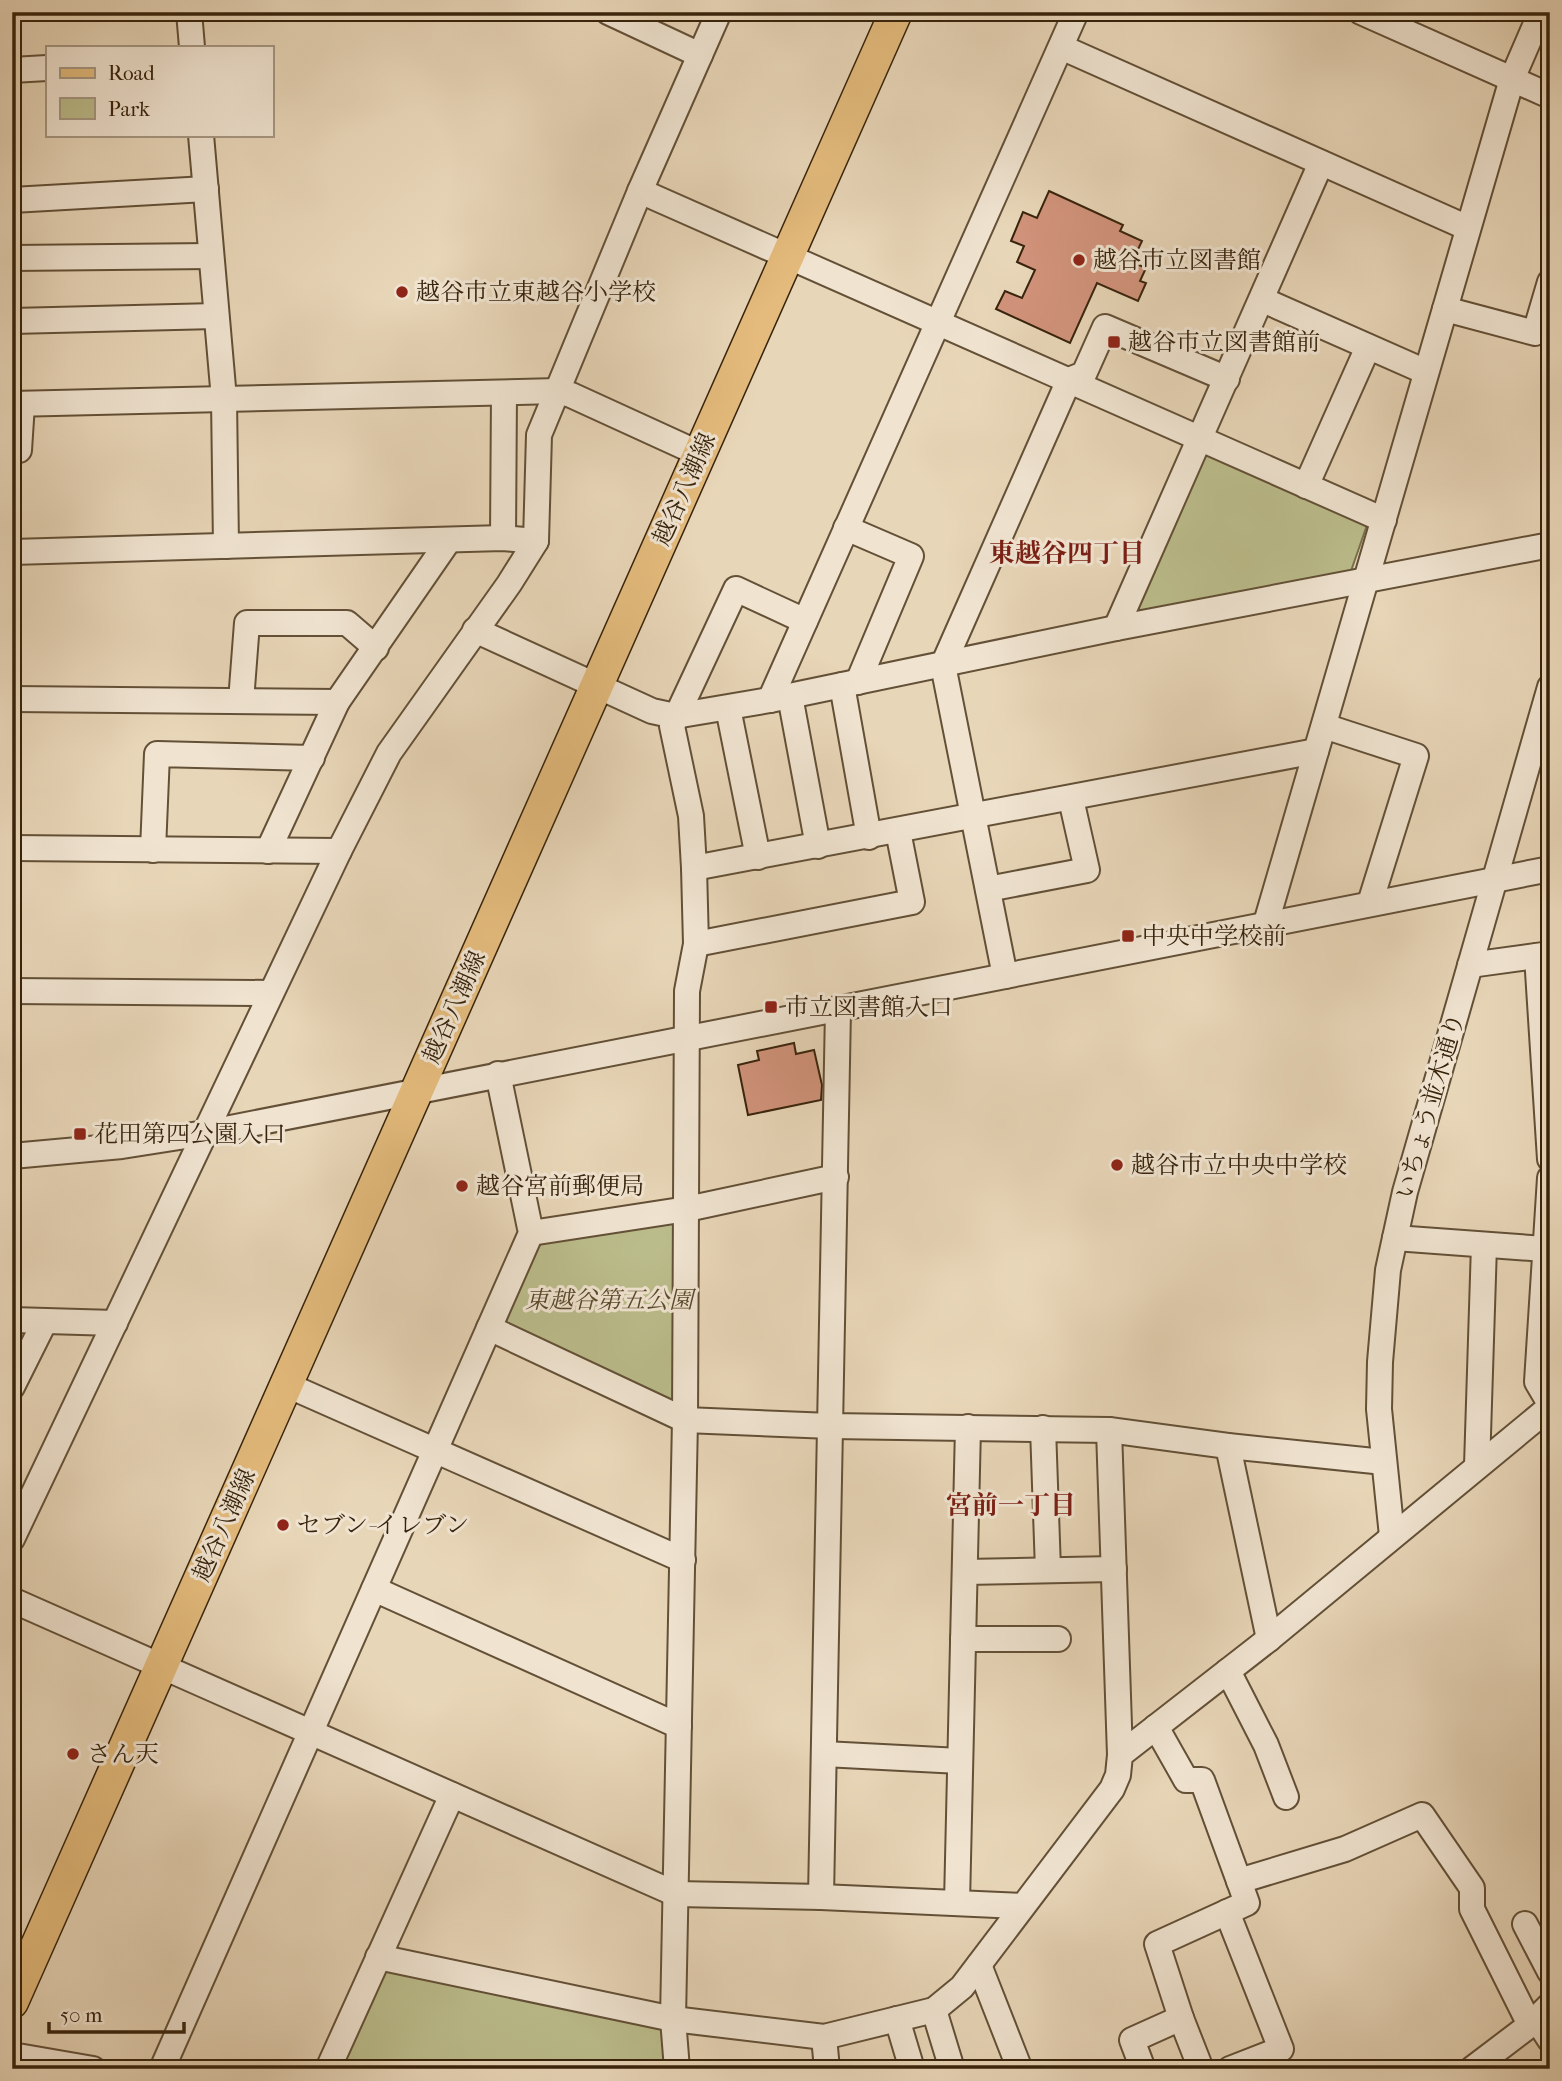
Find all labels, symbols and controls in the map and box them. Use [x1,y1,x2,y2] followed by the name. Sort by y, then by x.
[46,46,273,136] legend
[108,61,155,85] text: Road
[108,97,150,121] text: Park
[1093,246,1261,274] place label: 越谷市立図書館
[1071,252,1087,268] marker: 越谷市立図書館
[416,278,656,306] place label: 越谷市立東越谷小学校
[394,284,410,300] marker: 越谷市立東越谷小学校
[1128,328,1320,356] place label: 越谷市立図書館前
[1106,334,1122,350] marker: 越谷市立図書館前
[647,428,721,550] street label: 越谷八潮線
[989,538,1145,569] district label: 東越谷四丁目
[1142,922,1286,950] place label: 中央中学校前
[1120,928,1136,944] marker: 中央中学校前
[417,946,491,1068] street label: 越谷八潮線
[785,993,953,1021] place label: 市立図書館入口
[763,999,779,1015] marker: 市立図書館入口
[1390,1010,1470,1202] street label: いちょう並木通り
[94,1120,286,1148] place label: 花田第四公園入口
[72,1126,88,1142] marker: 花田第四公園入口
[1131,1151,1347,1179] place label: 越谷市立中央中学校
[1109,1157,1125,1173] marker: 越谷市立中央中学校
[476,1172,644,1200] place label: 越谷宮前郵便局
[454,1178,470,1194] marker: 越谷宮前郵便局
[525,1286,697,1314] park label: 東越谷第五公園
[187,1464,261,1586] street label: 越谷八潮線
[946,1490,1076,1521] district label: 宮前一丁目
[297,1511,469,1539] place label: セブン-イレブン
[275,1517,291,1533] marker: セブン-イレブン
[87,1740,159,1768] place label: さん天
[65,1746,81,1762] marker: さん天
[49,1990,184,2034] scale bar
[60,2003,103,2027] text: 50 m

